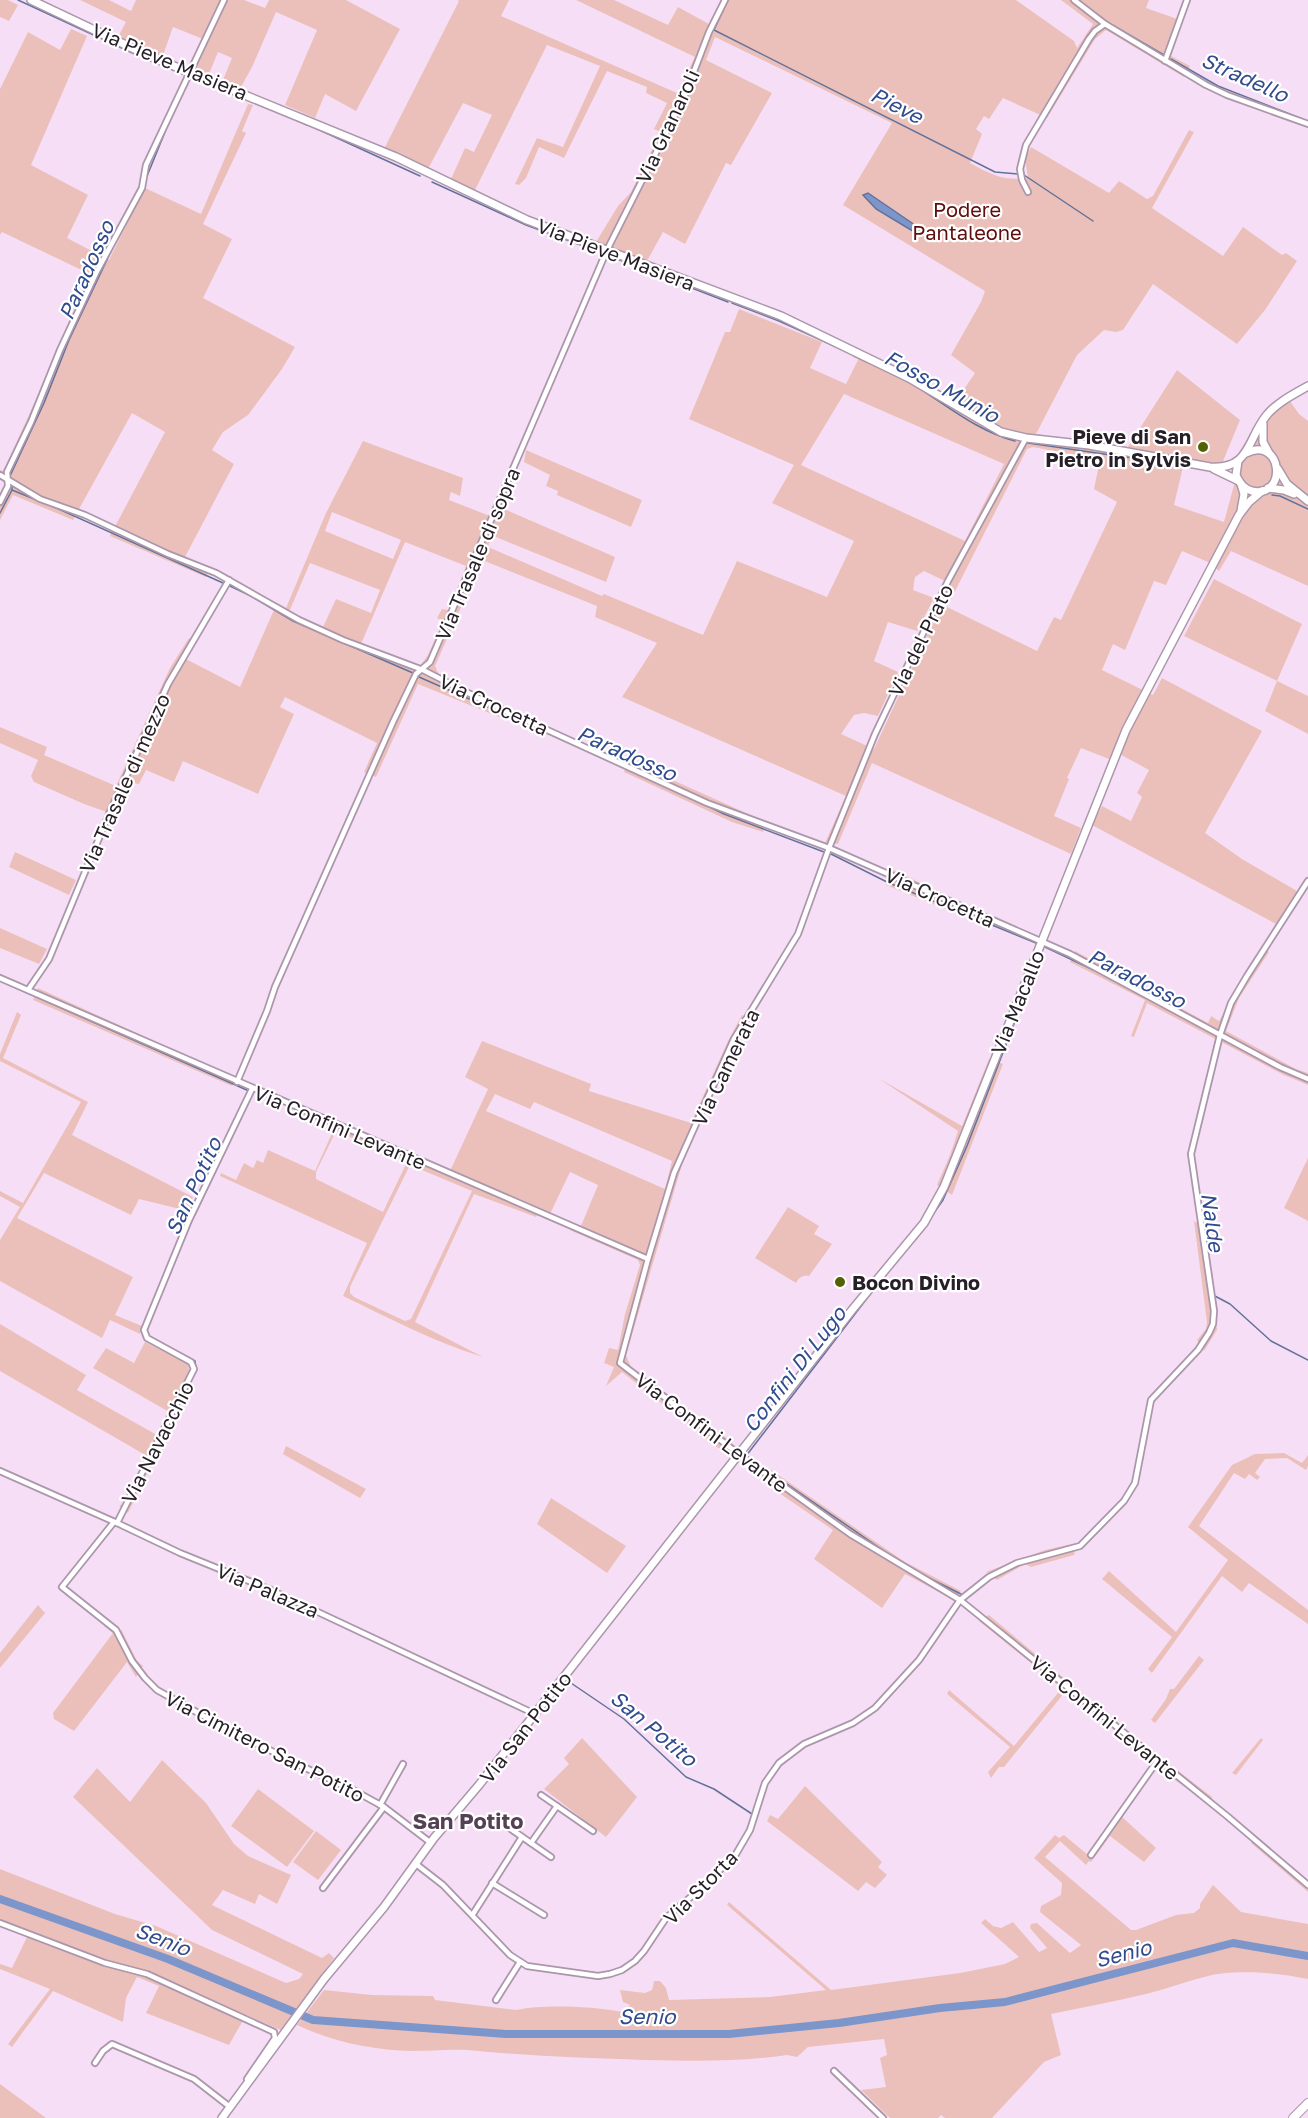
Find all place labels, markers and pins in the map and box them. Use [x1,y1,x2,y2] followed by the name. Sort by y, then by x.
[1045,424,1191,471] place label: Pieve di San Pietro in Sylvis
[1196,440,1210,454] marker: Pieve di San Pietro in Sylvis
[852,1270,980,1294] place label: Bocon Divino
[833,1275,847,1289] marker: Bocon Divino

